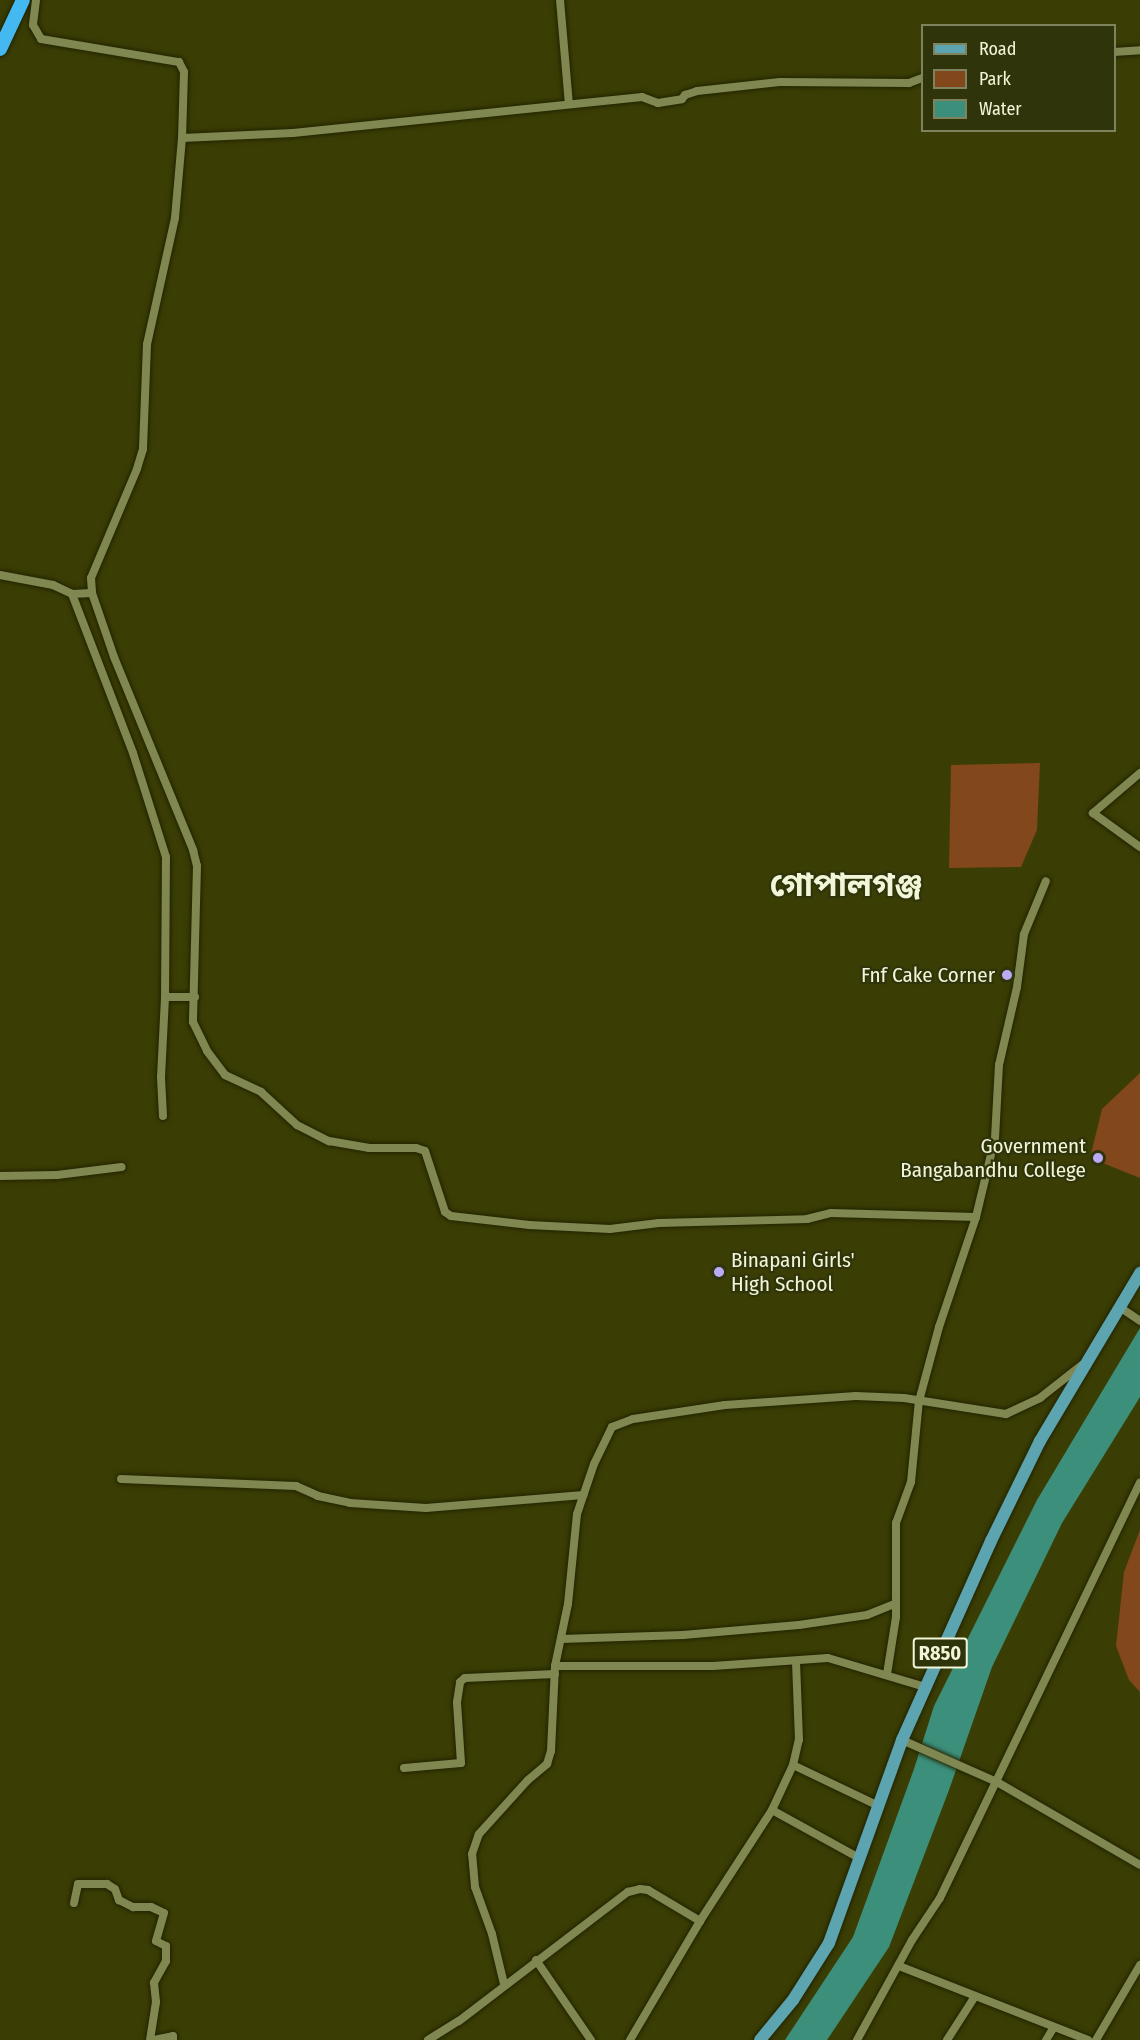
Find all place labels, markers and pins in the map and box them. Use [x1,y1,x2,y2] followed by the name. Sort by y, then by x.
[861,962,995,988] place label: Fnf Cake Corner
[1000,968,1014,982] marker: Fnf Cake Corner
[900,1133,1086,1183] place label: Government Bangabandhu College
[1091,1151,1105,1165] marker: Government Bangabandhu College
[731,1247,855,1297] place label: Binapani Girls' High School
[712,1265,726,1279] marker: Binapani Girls' High School

